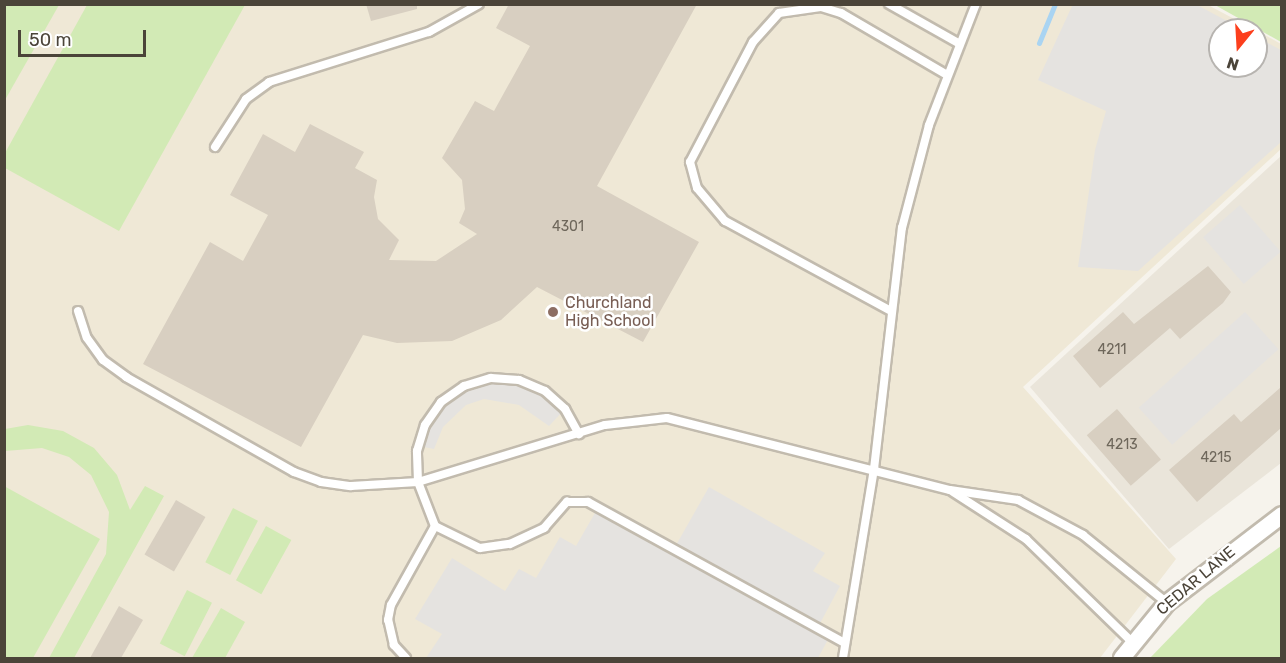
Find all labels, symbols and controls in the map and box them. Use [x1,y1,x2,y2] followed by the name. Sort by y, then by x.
[21,18,148,56] scale bar
[1208,18,1268,78] north arrow
[29,29,72,51] text: 50 m
[1224,53,1241,75] text: N
[552,219,584,235] house number: 4301
[565,293,654,331] place label: Churchland High School
[546,305,560,319] marker: Churchland High School
[1098,342,1126,358] house number: 4211
[1106,437,1138,453] house number: 4213
[1200,450,1232,466] house number: 4215
[1153,543,1239,619] street label: CEDAR LANE

